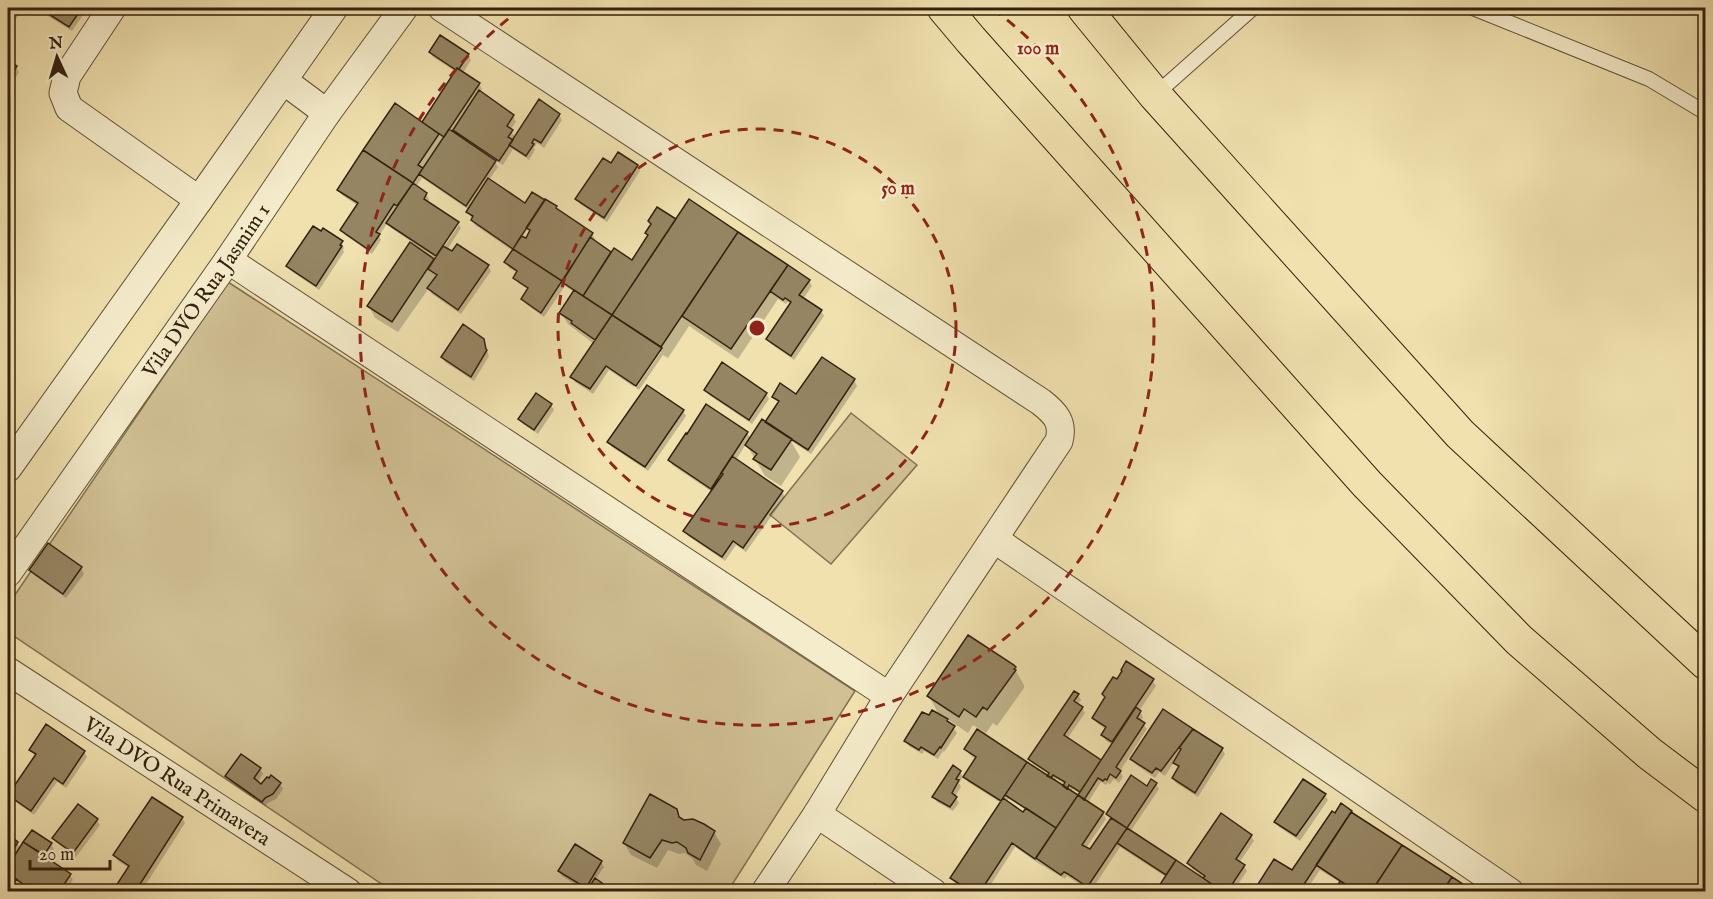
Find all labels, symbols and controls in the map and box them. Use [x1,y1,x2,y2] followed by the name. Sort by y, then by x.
[27,27,87,87] north arrow
[47,34,64,55] text: N
[1017,38,1059,61] text: 100 m
[881,178,915,201] text: 50 m
[137,199,277,385] street label: Vila DVO Rua Jasmim 1
[747,318,767,338] centre of rings
[77,711,276,853] street label: Vila DVO Rua Primavera
[30,833,110,871] scale bar
[39,844,74,867] text: 20 m

